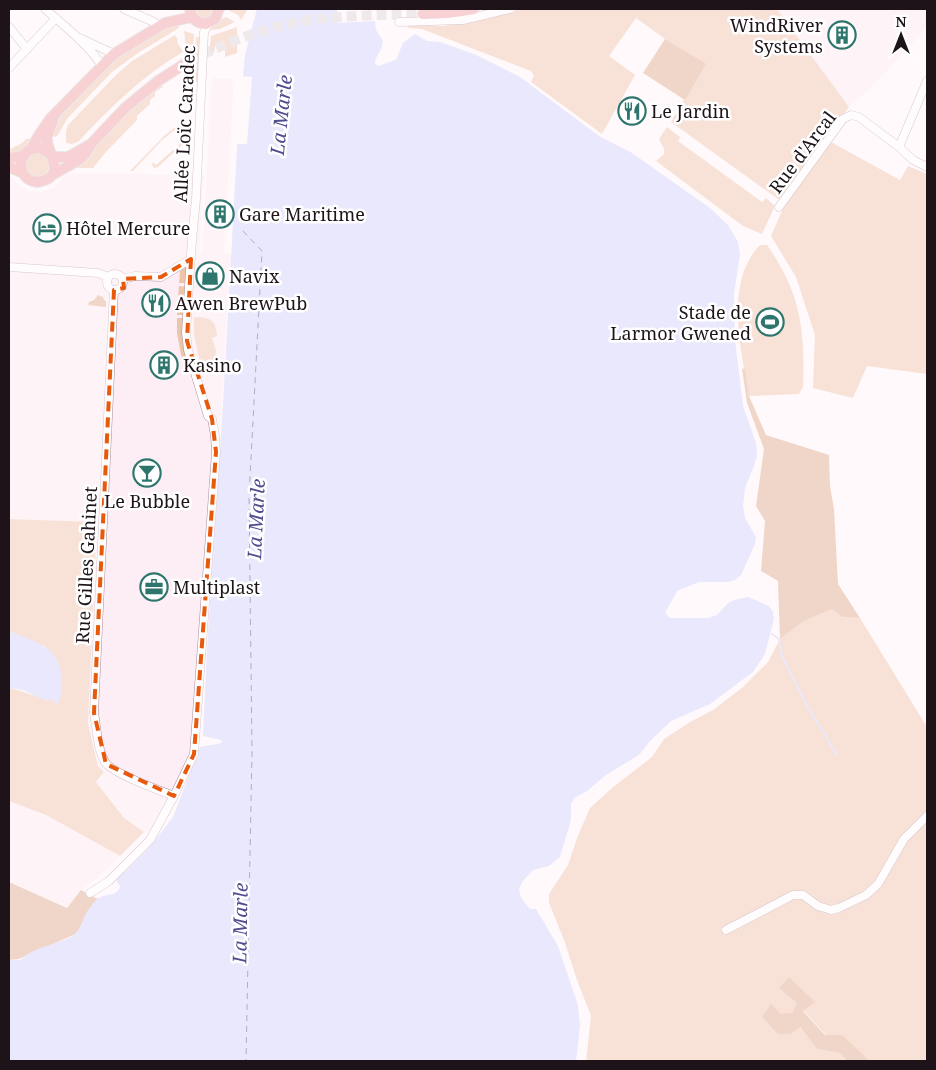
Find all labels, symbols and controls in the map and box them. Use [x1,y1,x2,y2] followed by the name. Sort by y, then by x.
[876,10,926,60] north arrow
[895,12,907,31] text: N
[730,13,824,58] place label: WindRiver Systems
[827,20,857,50] building icon: WindRiver Systems
[168,45,200,203] street label: Allée Loïc Caradec
[264,74,298,157] water label: La Marle
[617,96,647,126] restaurant icon: Le Jardin
[651,99,730,123] place label: Le Jardin
[763,106,841,198] street label: Rue d'Arcal
[205,199,235,229] building icon: Gare Maritime
[239,202,365,226] place label: Gare Maritime
[32,213,62,243] hotel icon: Hôtel Mercure
[66,216,190,240] place label: Hôtel Mercure
[195,261,225,291] shop icon: Navix
[229,264,280,288] place label: Navix
[141,288,171,318] restaurant icon: Awen BrewPub
[175,291,307,315] place label: Awen BrewPub
[610,300,751,345] place label: Stade de Larmor Gwened
[755,307,785,337] sports icon: Stade de Larmor Gwened
[149,350,179,380] building icon: Kasino
[183,353,242,377] place label: Kasino
[132,458,162,488] bar icon: Le Bubble
[241,478,271,561] water label: La Marle
[70,486,102,644] street label: Rue Gilles Gahinet
[104,489,190,513] place label: Le Bubble
[139,572,169,602] office icon: Multiplast
[173,575,260,599] place label: Multiplast
[226,882,254,965] water label: La Marle

